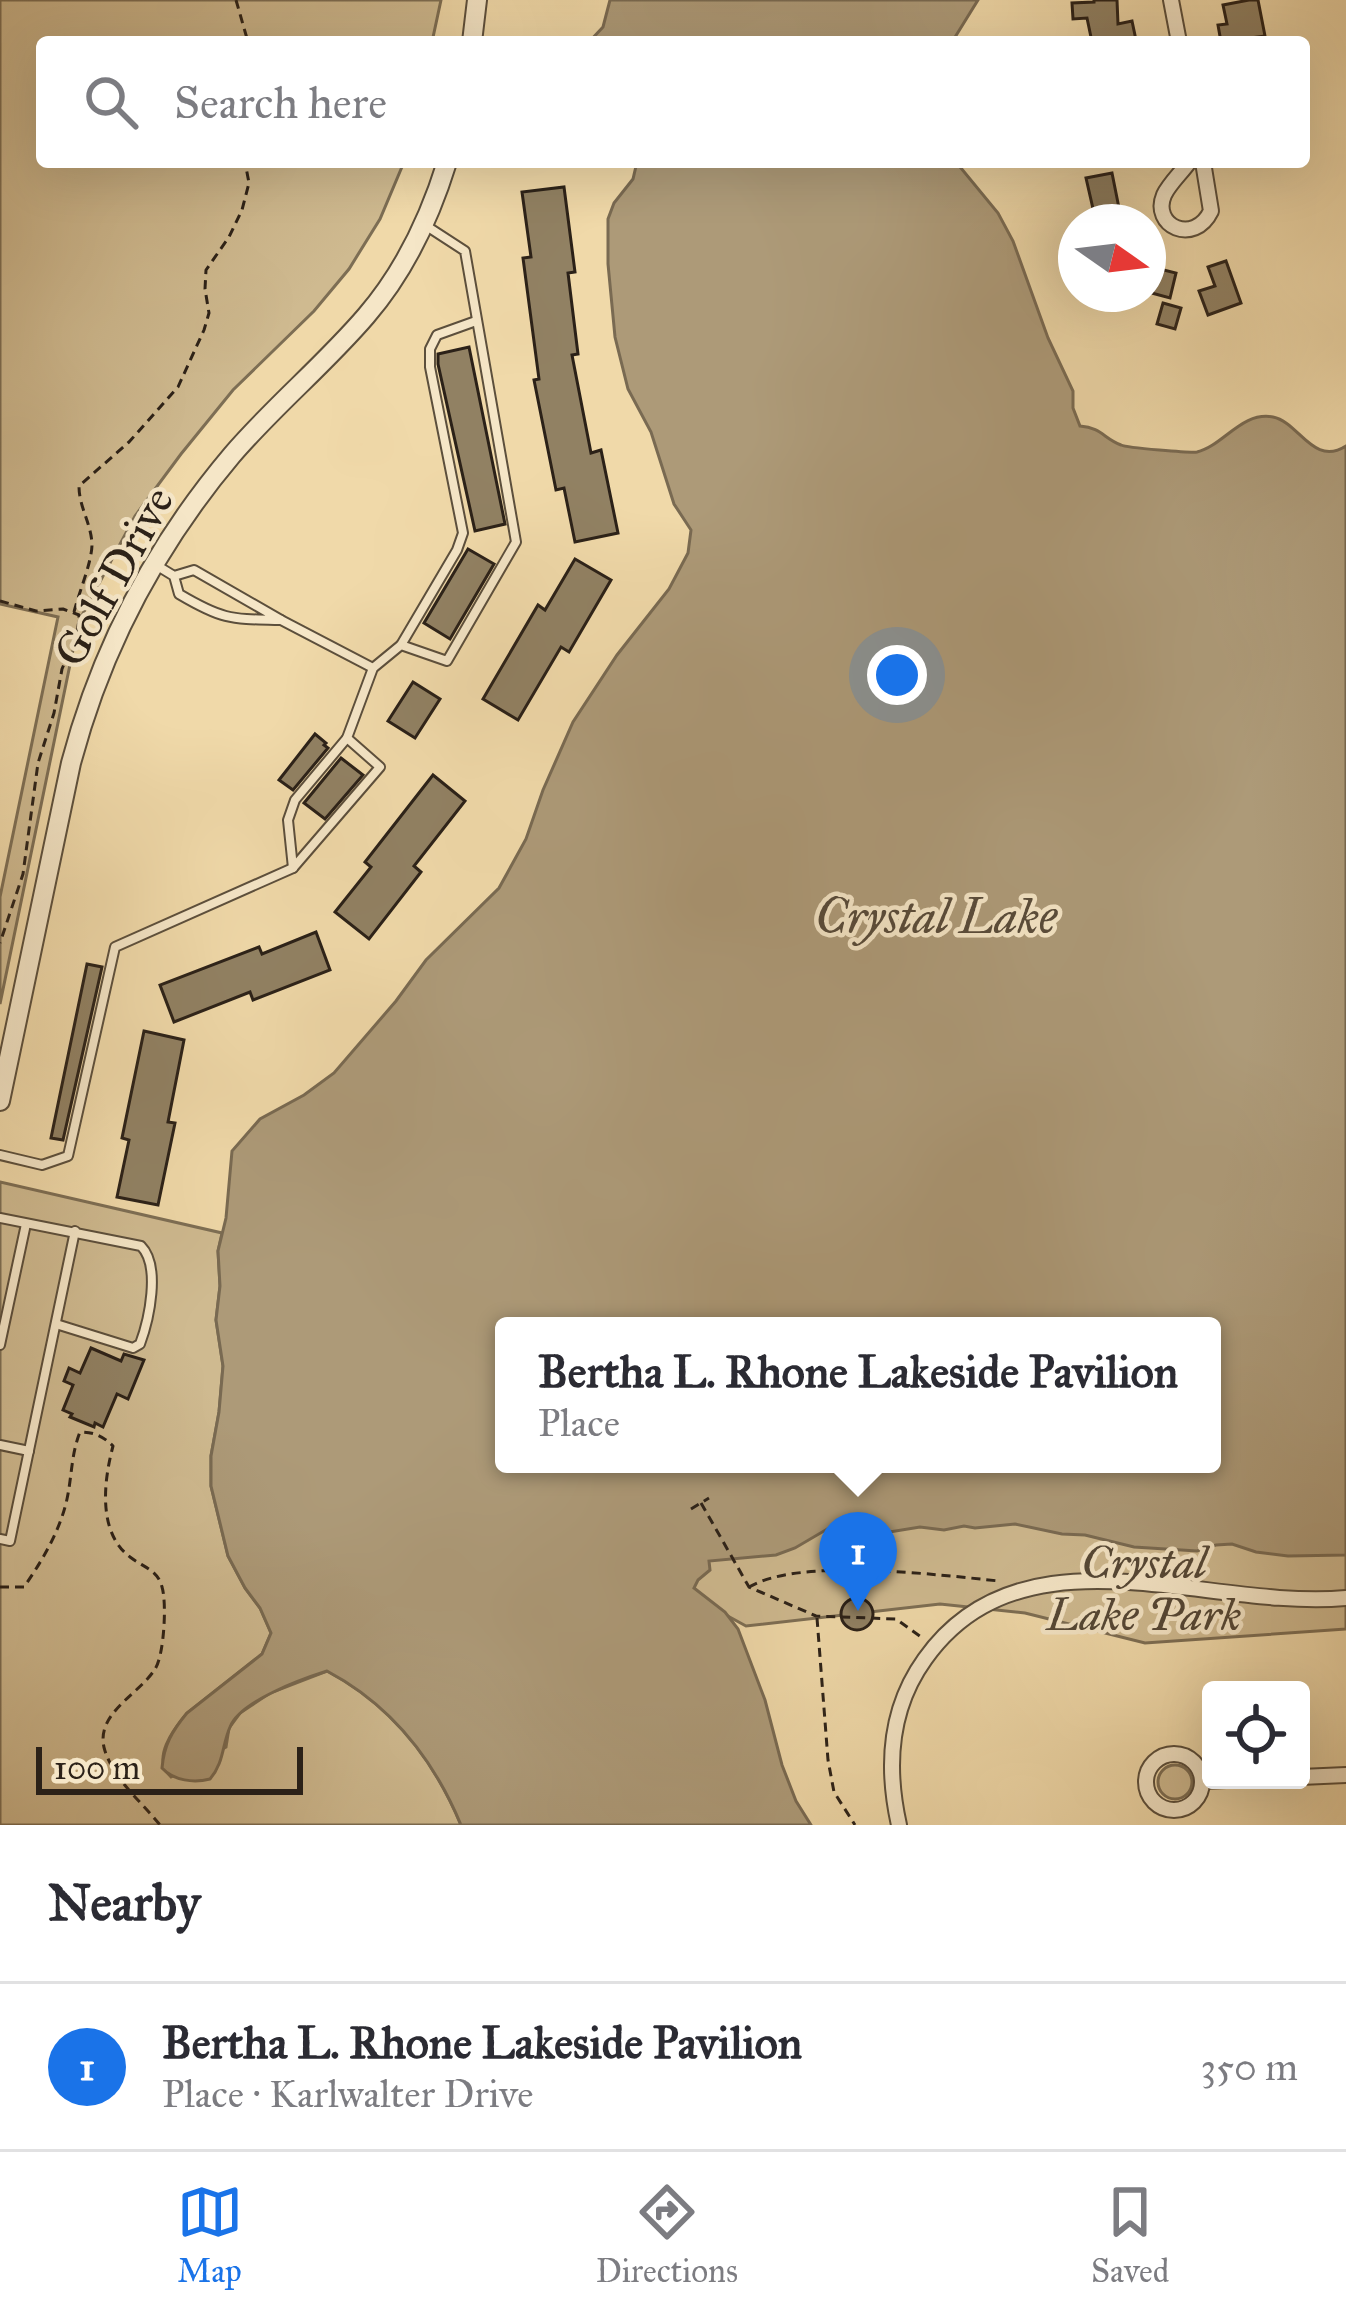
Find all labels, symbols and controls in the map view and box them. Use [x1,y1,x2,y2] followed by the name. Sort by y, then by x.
[36,36,1310,168] search box
[78,69,144,135] icon: search
[174,75,387,130] text: Search here
[1058,204,1166,312] north arrow
[42,477,185,676] street label: Golf Drive
[867,645,927,705] your location
[815,887,1058,946] water label: Crystal Lake
[495,1317,1221,1473] popup
[538,1344,1178,1399] text: Bertha L. Rhone Lakeside Pavilion
[538,1399,620,1447] text: Place
[819,1512,897,1611] pin: 1
[1045,1535,1241,1642] park label: Crystal Lake Park
[1202,1681,1310,1789] map controls
[1202,1681,1310,1789] button: locate
[36,1741,303,1794] scale bar
[54,1748,140,1788] text: 100 m
[48,1872,200,1934] text: Nearby
[162,2015,802,2070] text: Bertha L. Rhone Lakeside Pavilion
[79,2043,95,2091] text: 1
[1200,2043,1298,2091] text: 350 m
[162,2070,534,2118] text: Place · Karlwalter Drive
[177,2179,243,2291] tab: Map
[596,2179,738,2291] tab: Directions
[1091,2179,1169,2291] tab: Saved

